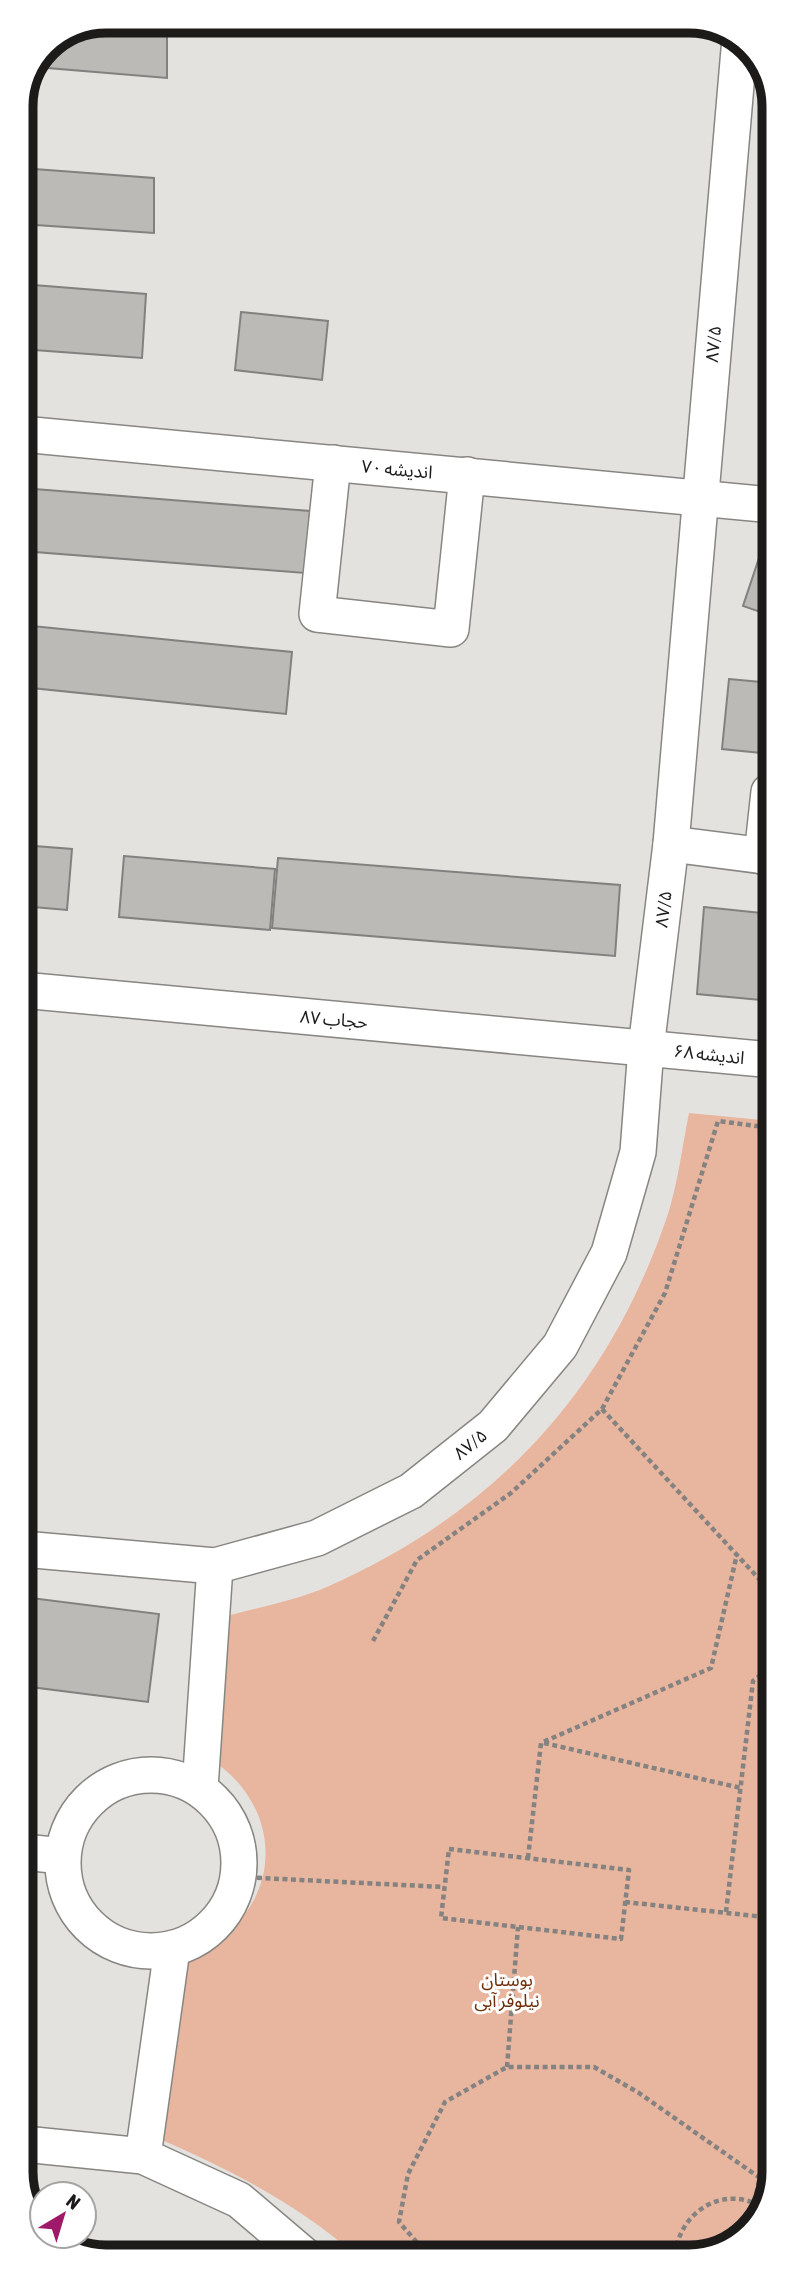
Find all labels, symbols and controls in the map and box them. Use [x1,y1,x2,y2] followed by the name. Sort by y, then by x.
[701,325,725,363] street label: ۸۷/۵
[361,455,433,483] street label: اندیشه ۷۰
[650,889,676,929] street label: ۸۷/۵
[299,1006,369,1032] street label: حجاب ۸۷
[672,1040,746,1068] street label: اندیشه ۶۸
[449,1424,491,1464] street label: ۸۷/۵
[474,1969,540,2012] park label: بوستان نیلوفر آبی
[28,2180,98,2250] north arrow
[62,2189,85,2214] text: N

